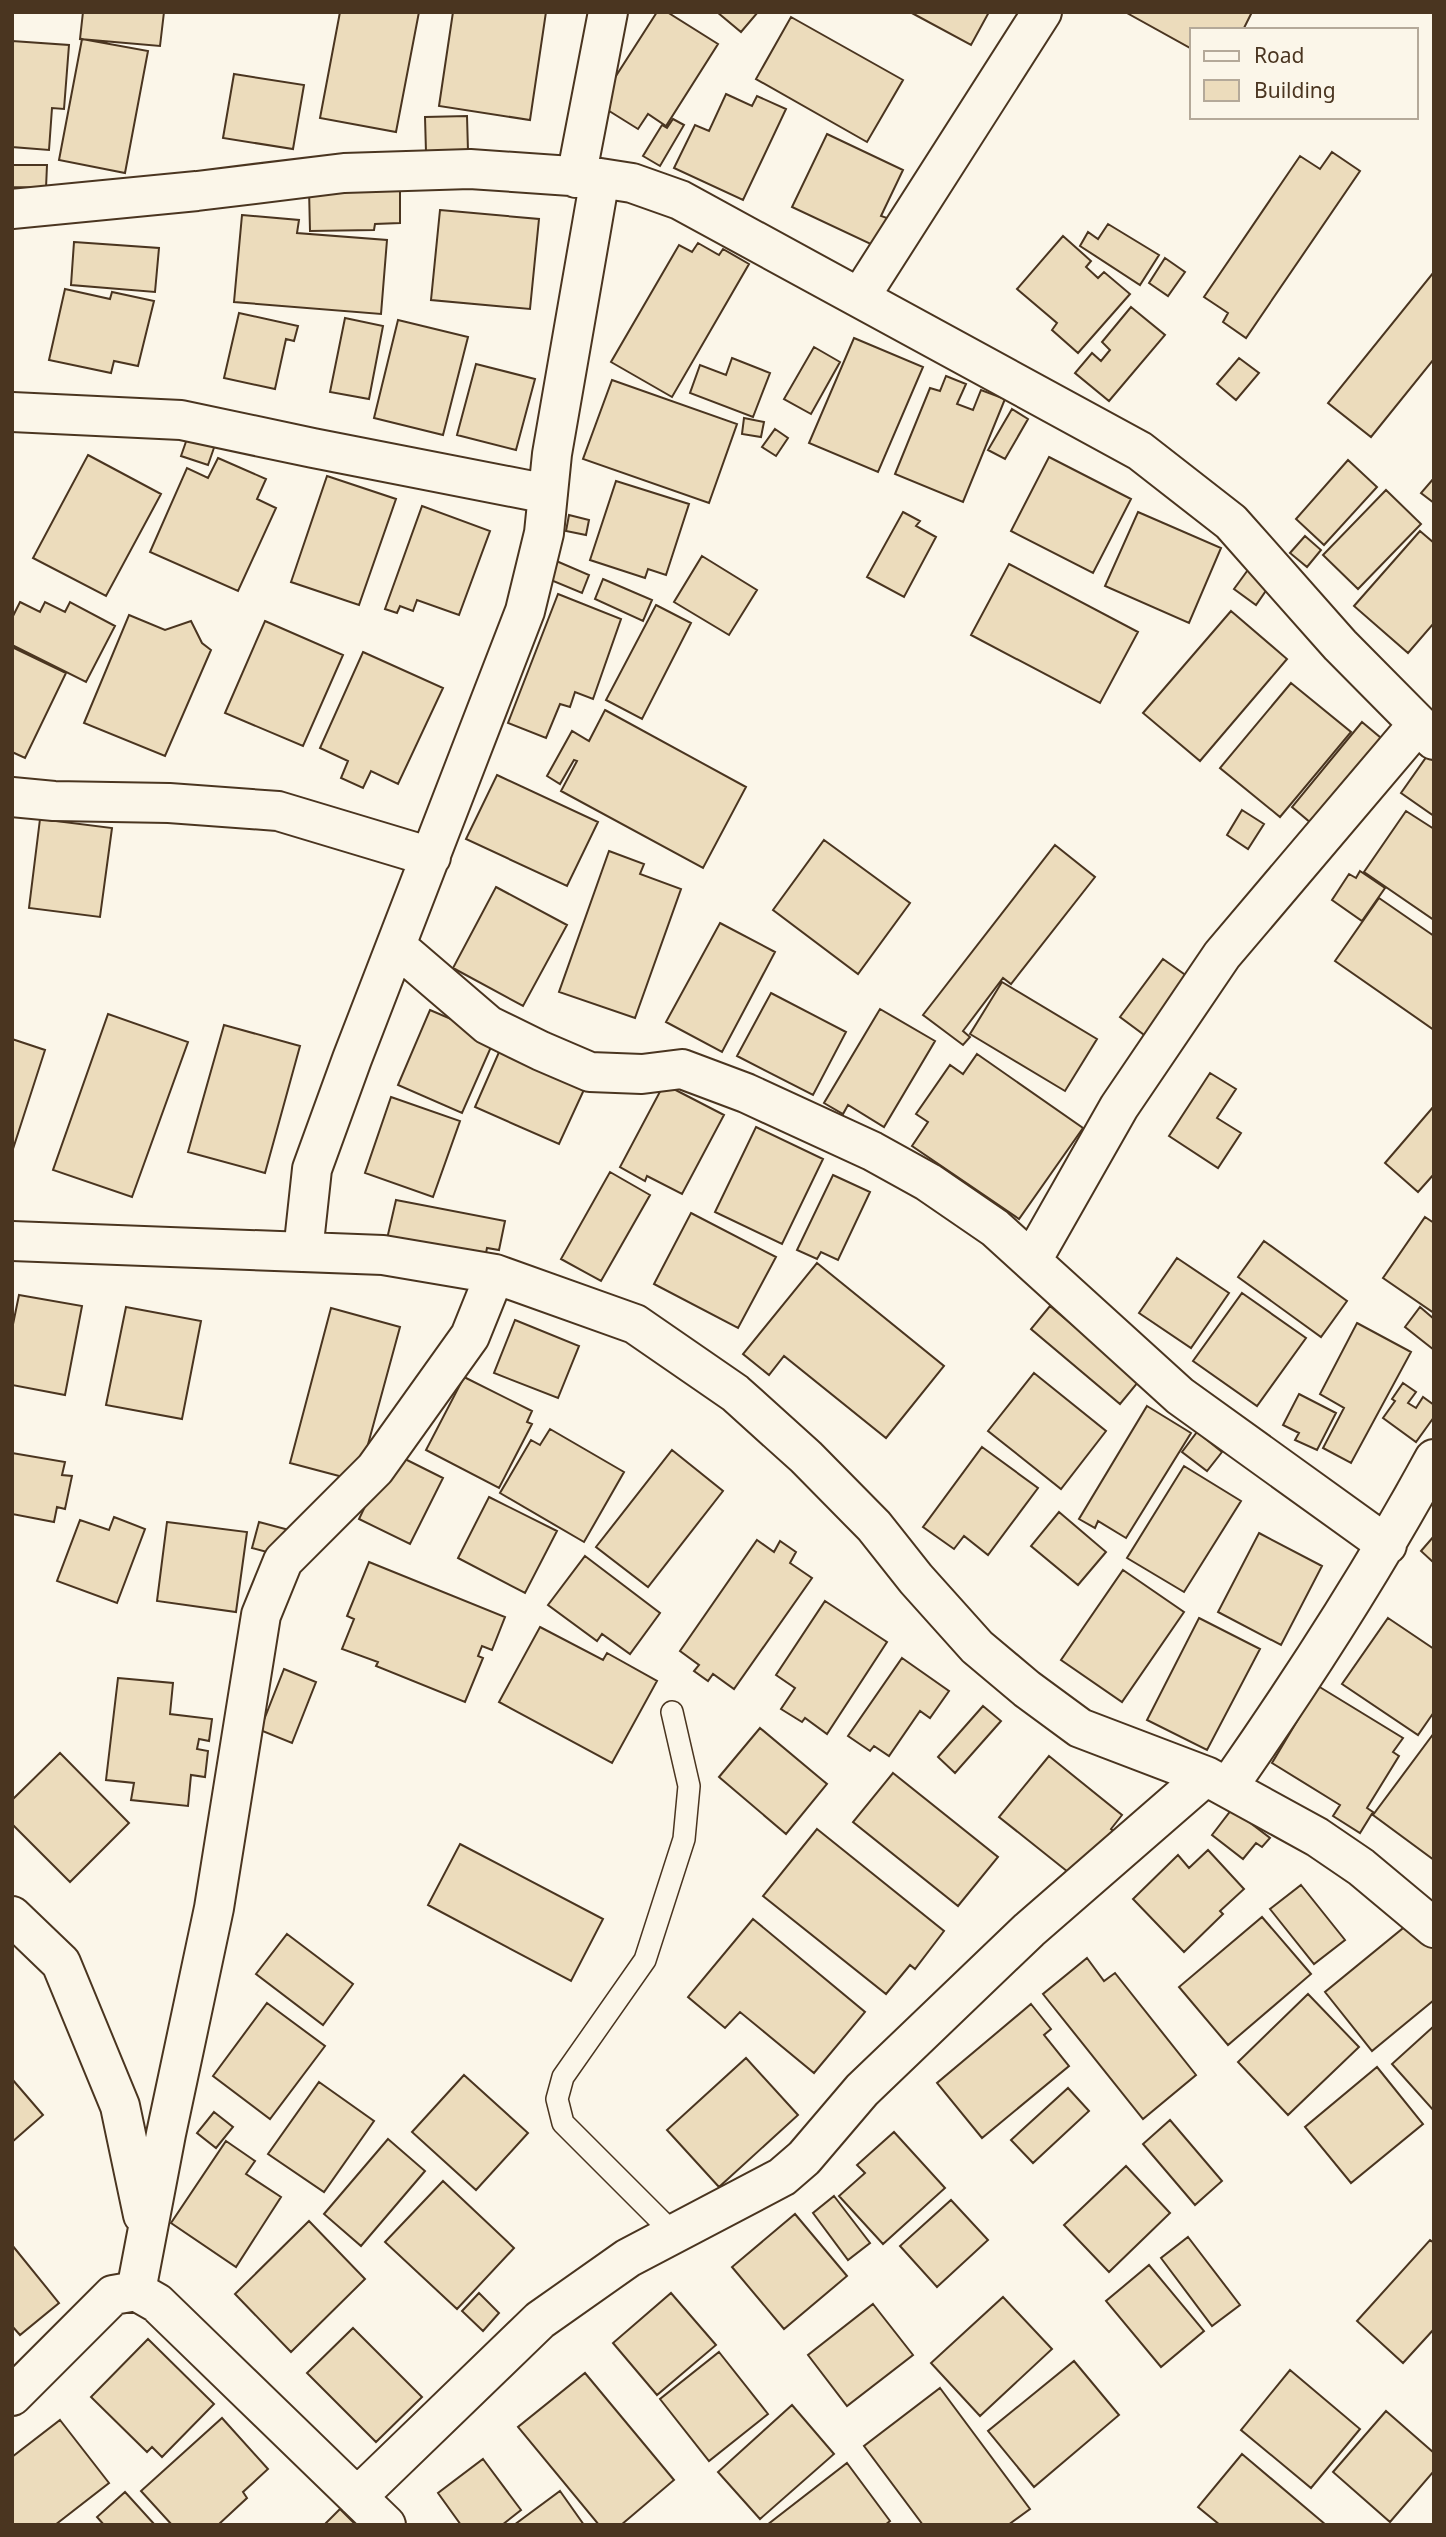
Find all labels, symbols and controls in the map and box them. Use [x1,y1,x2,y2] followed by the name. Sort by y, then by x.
[1190,28,1418,119] legend
[1254,41,1304,69] text: Road
[1254,76,1336,104] text: Building

